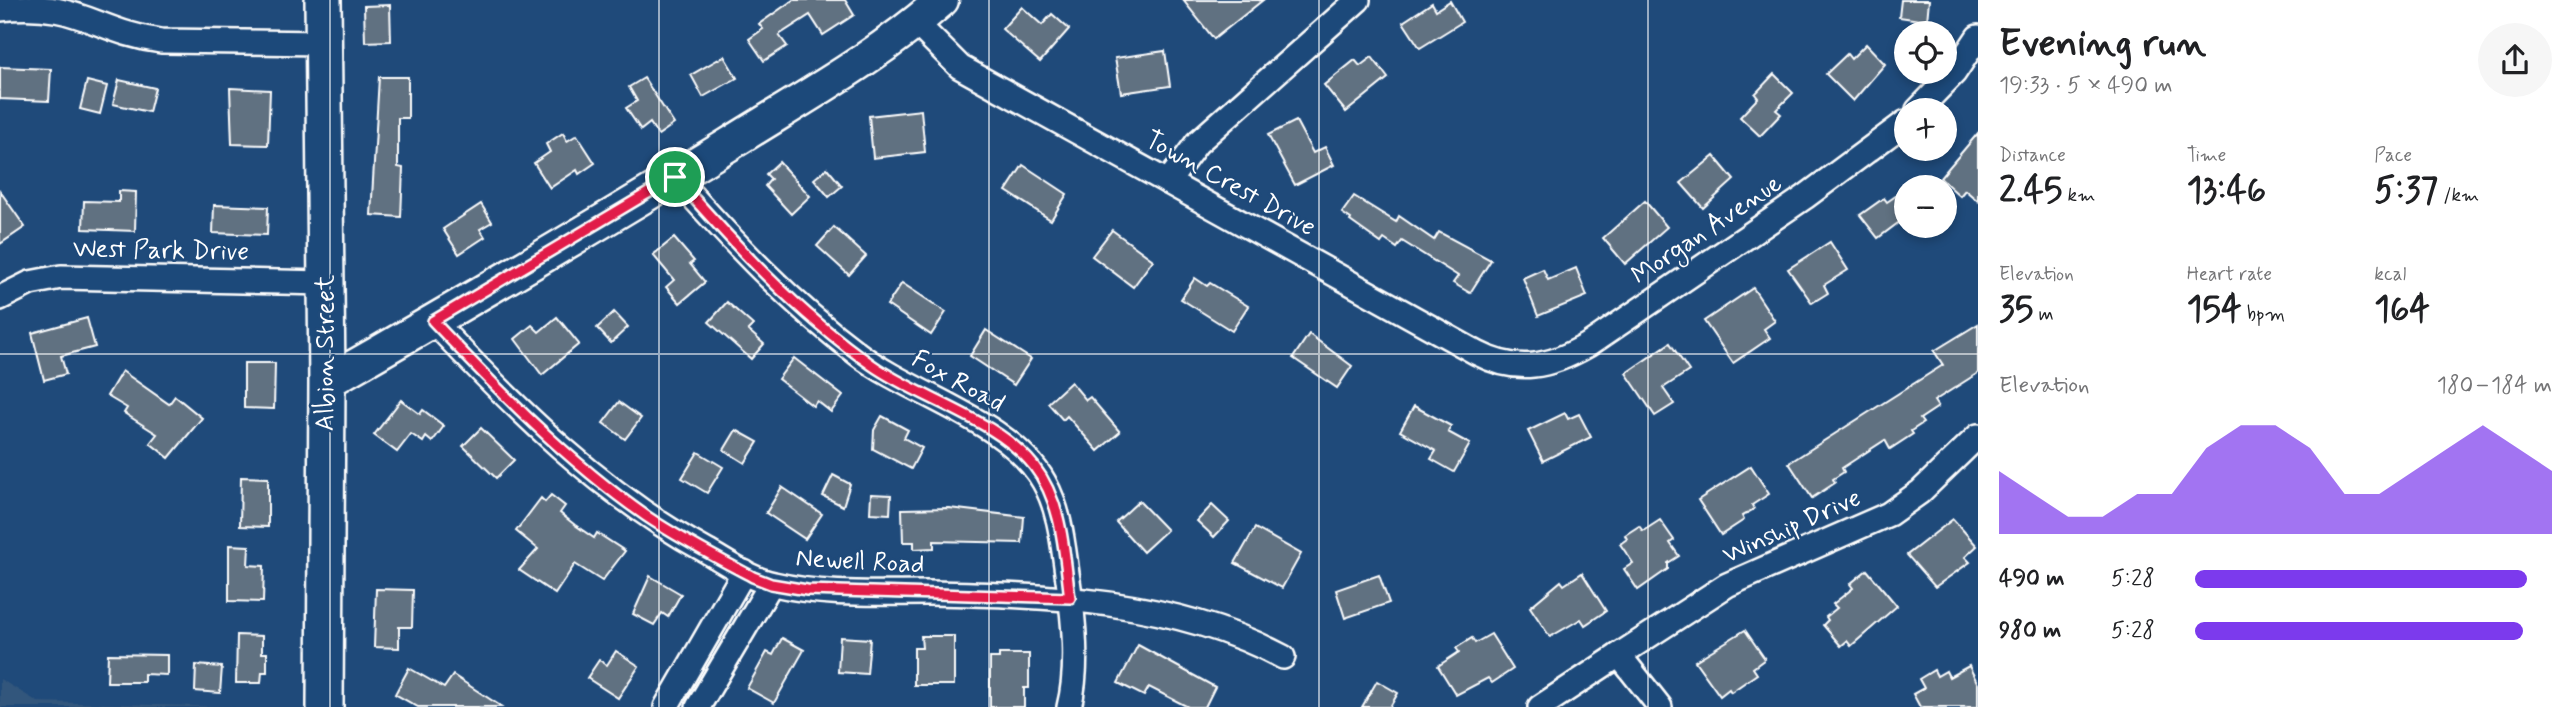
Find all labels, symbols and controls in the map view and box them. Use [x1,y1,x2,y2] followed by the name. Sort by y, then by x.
[1999,20,2206,69] text: Evening run
[1894,21,1957,238] map controls
[1894,21,1957,84] button: locate
[2478,23,2552,97] button: share
[1999,71,2173,101] text: 19:33 · 5 × 490 m
[1894,98,1957,161] button: +
[1138,123,1322,245] street label: Town Crest Drive
[1999,143,2066,168] text: Distance
[2187,143,2226,168] text: Time
[2374,143,2412,168] text: Pace
[645,147,705,207] pin
[656,158,694,196] icon: arrive
[1625,167,1790,295] street label: Morgan Avenue
[1999,168,2062,214] text: 2.45
[2187,168,2266,214] text: 13:46
[2374,168,2438,214] text: 5:37
[1894,175,1957,238] button: −
[2062,183,2095,208] text: km
[2438,183,2479,208] text: /km
[73,232,249,270] street label: West Park Drive
[1999,262,2074,287] text: Elevation
[2187,262,2272,287] text: Heart rate
[2374,262,2406,287] text: kcal
[309,275,343,431] street label: Albion Street
[1999,287,2033,333] text: 35
[2187,287,2242,333] text: 154
[2374,287,2430,333] text: 164
[2033,302,2054,327] text: m
[2242,302,2285,327] text: bpm
[906,343,1010,421] street label: Fox Road
[1999,371,2090,401] text: Elevation
[2437,371,2552,401] text: 180–184 m
[1718,481,1866,573] street label: Winship Drive
[795,542,925,582] street label: Newell Road
[1999,564,2064,594] text: 490 m
[2111,564,2155,594] text: 5:28
[1999,616,2061,646] text: 980 m
[2111,616,2155,646] text: 5:28

